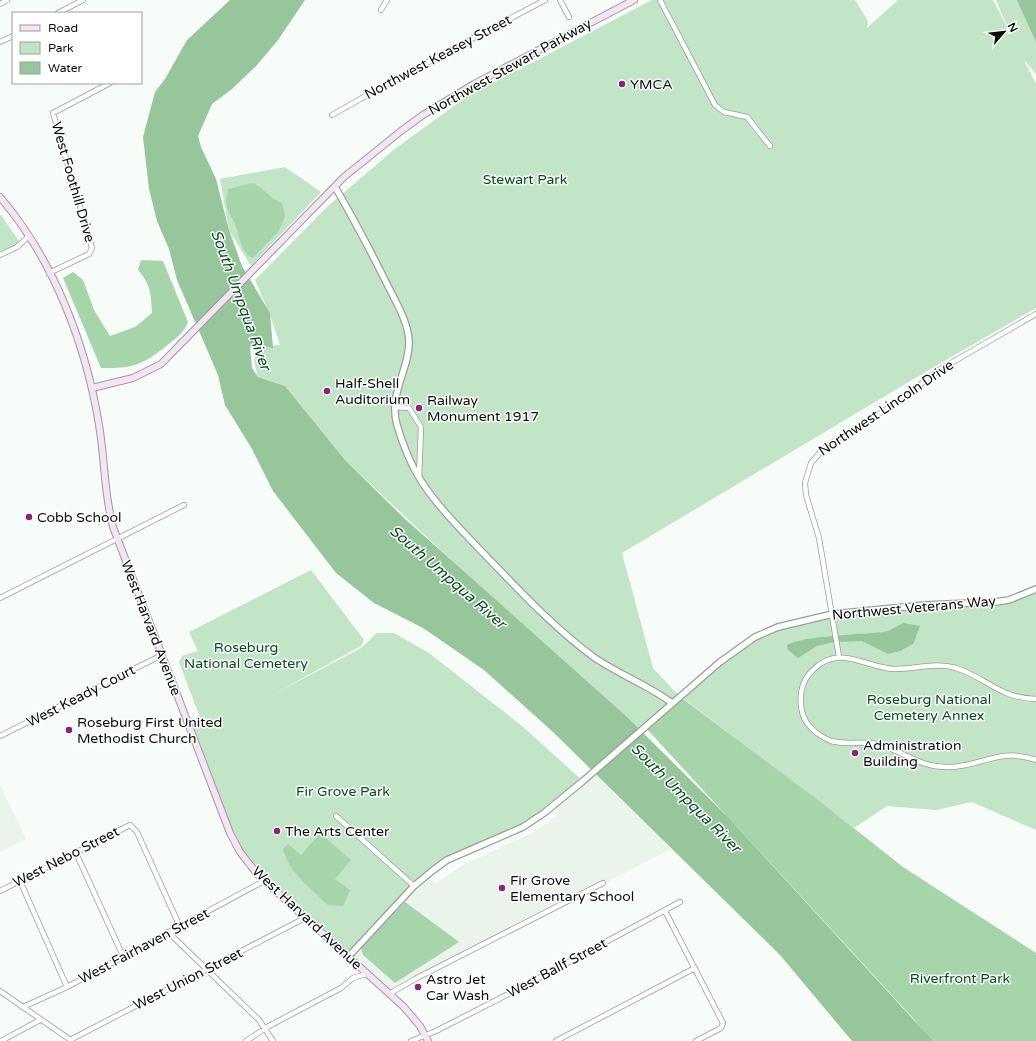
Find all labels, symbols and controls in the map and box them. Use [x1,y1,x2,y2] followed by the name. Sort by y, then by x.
[362,11,515,103] street label: Northwest Keasey Street
[12,12,142,84] legend
[984,12,1024,52] north arrow
[425,15,595,119] street label: Northwest Stewart Parkway
[48,21,78,35] text: Road
[1005,21,1020,34] text: N
[48,41,74,55] text: Park
[48,61,83,75] text: Water
[630,76,673,93] place label: YMCA
[617,79,627,89] marker: YMCA
[48,120,98,244] street label: West Foothill Drive
[483,171,568,188] park label: Stewart Park
[207,227,276,375] water label: South Umpqua River
[815,356,957,460] street label: Northwest Lincoln Drive
[335,375,410,408] place label: Half-Shell Auditorium
[322,386,332,396] marker: Half-Shell Auditorium
[427,392,539,425] place label: Railway Monument 1917
[414,403,424,413] marker: Railway Monument 1917
[37,509,121,526] place label: Cobb School
[24,512,34,522] marker: Cobb School
[386,522,511,634] water label: South Umpqua River
[117,558,185,698] street label: West Harvard Avenue
[831,592,997,624] street label: Northwest Veterans Way
[184,639,309,672] park label: Roseburg National Cemetery
[24,661,139,731] street label: West Keady Court
[867,691,991,724] park label: Roseburg National Cemetery Annex
[77,714,222,747] place label: Roseburg First United Methodist Church
[64,725,74,735] marker: Roseburg First United Methodist Church
[863,737,961,770] place label: Administration Building
[627,739,746,858] water label: South Umpqua River
[850,748,860,758] marker: Administration Building
[296,783,390,800] park label: Fir Grove Park
[10,823,123,891] street label: West Nebo Street
[285,823,390,840] place label: The Arts Center
[272,826,282,836] marker: The Arts Center
[249,863,365,973] street label: West Harvard Avenue
[510,872,634,905] place label: Fir Grove Elementary School
[497,883,507,893] marker: Fir Grove Elementary School
[76,904,213,988] street label: West Fairhaven Street
[504,934,610,1001] street label: West Ballf Street
[131,944,246,1014] street label: West Union Street
[910,970,1011,987] park label: Riverfront Park
[426,971,489,1004] place label: Astro Jet Car Wash
[413,982,423,992] marker: Astro Jet Car Wash

